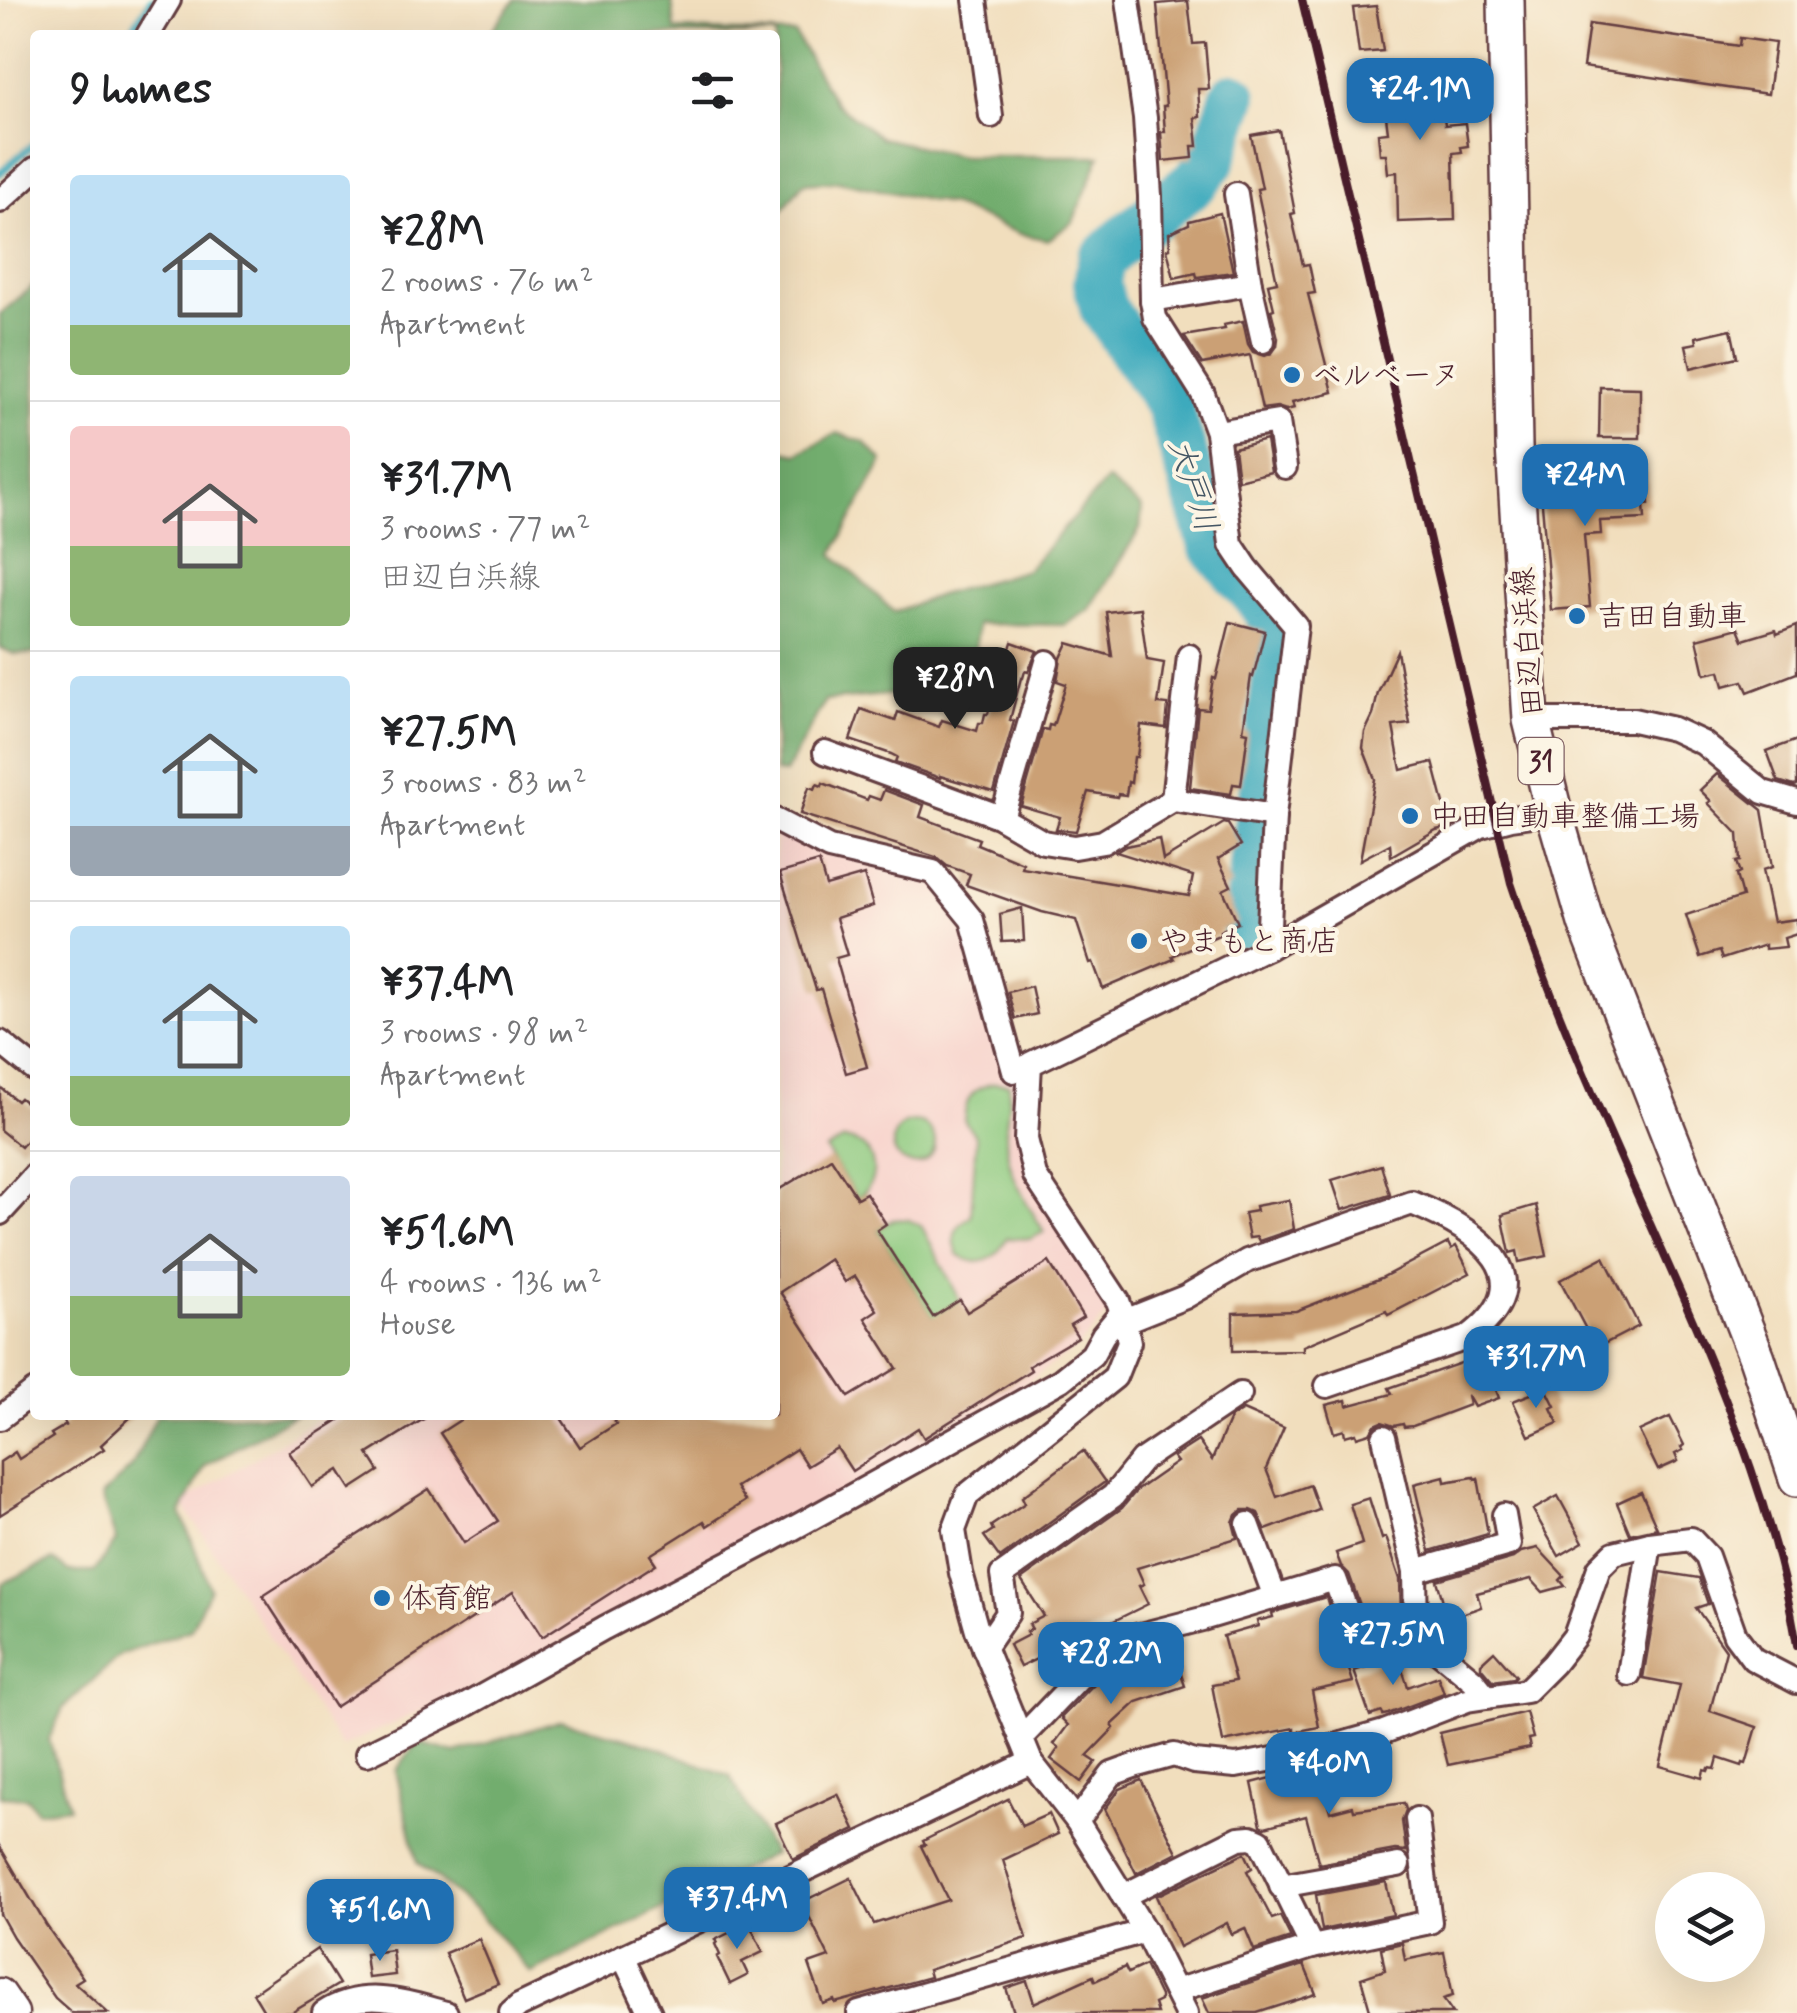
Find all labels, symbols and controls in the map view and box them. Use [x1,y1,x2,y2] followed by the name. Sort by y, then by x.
[1339,58,1501,143] pin: ¥24.1M
[70,63,212,118] text: 9 homes
[685,63,740,118] icon: filters
[1369,69,1471,111] text: ¥24.1M
[380,206,485,261] text: ¥28M
[150,215,270,335] icon: home
[380,261,593,303] text: 2 rooms · 76 m²
[380,303,525,345] text: Apartment
[1312,357,1461,396] place label: ベルベーヌ
[1281,364,1303,386] marker: ベルベーヌ
[1157,433,1227,538] water label: 大戸川
[1526,444,1644,529] pin: ¥24M
[380,453,512,508] text: ¥31.7M
[1544,455,1626,497] text: ¥24M
[150,466,270,586] icon: home
[380,508,591,550] text: 3 rooms · 77 m²
[380,557,540,599] text: 田辺白浜線
[1504,566,1553,718] street label: 田辺白浜線
[1597,598,1747,637] place label: 吉田自動車
[1566,605,1588,627] marker: 吉田自動車
[896,647,1014,732] pin: ¥28M
[915,658,995,700] text: ¥28M
[380,707,517,762] text: ¥27.5M
[150,716,270,836] icon: home
[1518,738,1564,784] road number: 31
[380,762,587,804] text: 3 rooms · 83 m²
[1430,798,1700,837] place label: 中田自動車整備工場
[380,804,525,846] text: Apartment
[1399,805,1421,827] marker: 中田自動車整備工場
[1159,923,1339,962] place label: やまもと商店
[1128,930,1150,952] marker: やまもと商店
[380,957,514,1012] text: ¥37.4M
[150,966,270,1086] icon: home
[380,1012,588,1054] text: 3 rooms · 98 m²
[380,1054,525,1096] text: Apartment
[380,1207,515,1262] text: ¥51.6M
[150,1216,270,1336] icon: home
[380,1262,602,1304] text: 4 rooms · 136 m²
[380,1304,456,1346] text: House
[1455,1326,1617,1411] pin: ¥31.7M
[1486,1337,1586,1379] text: ¥31.7M
[402,1580,492,1619] place label: 体育館
[371,1587,393,1609] marker: 体育館
[1312,1603,1474,1688] pin: ¥27.5M
[1341,1614,1445,1656] text: ¥27.5M
[1030,1622,1192,1707] pin: ¥28.2M
[1060,1633,1162,1675] text: ¥28.2M
[1270,1732,1388,1817] pin: ¥40M
[1287,1743,1371,1785] text: ¥40M
[656,1867,818,1952] pin: ¥37.4M
[1655,1872,1765,1982] map controls
[1655,1872,1765,1982] button: layers
[686,1878,788,1920] text: ¥37.4M
[299,1879,461,1964] pin: ¥51.6M
[329,1890,431,1932] text: ¥51.6M

